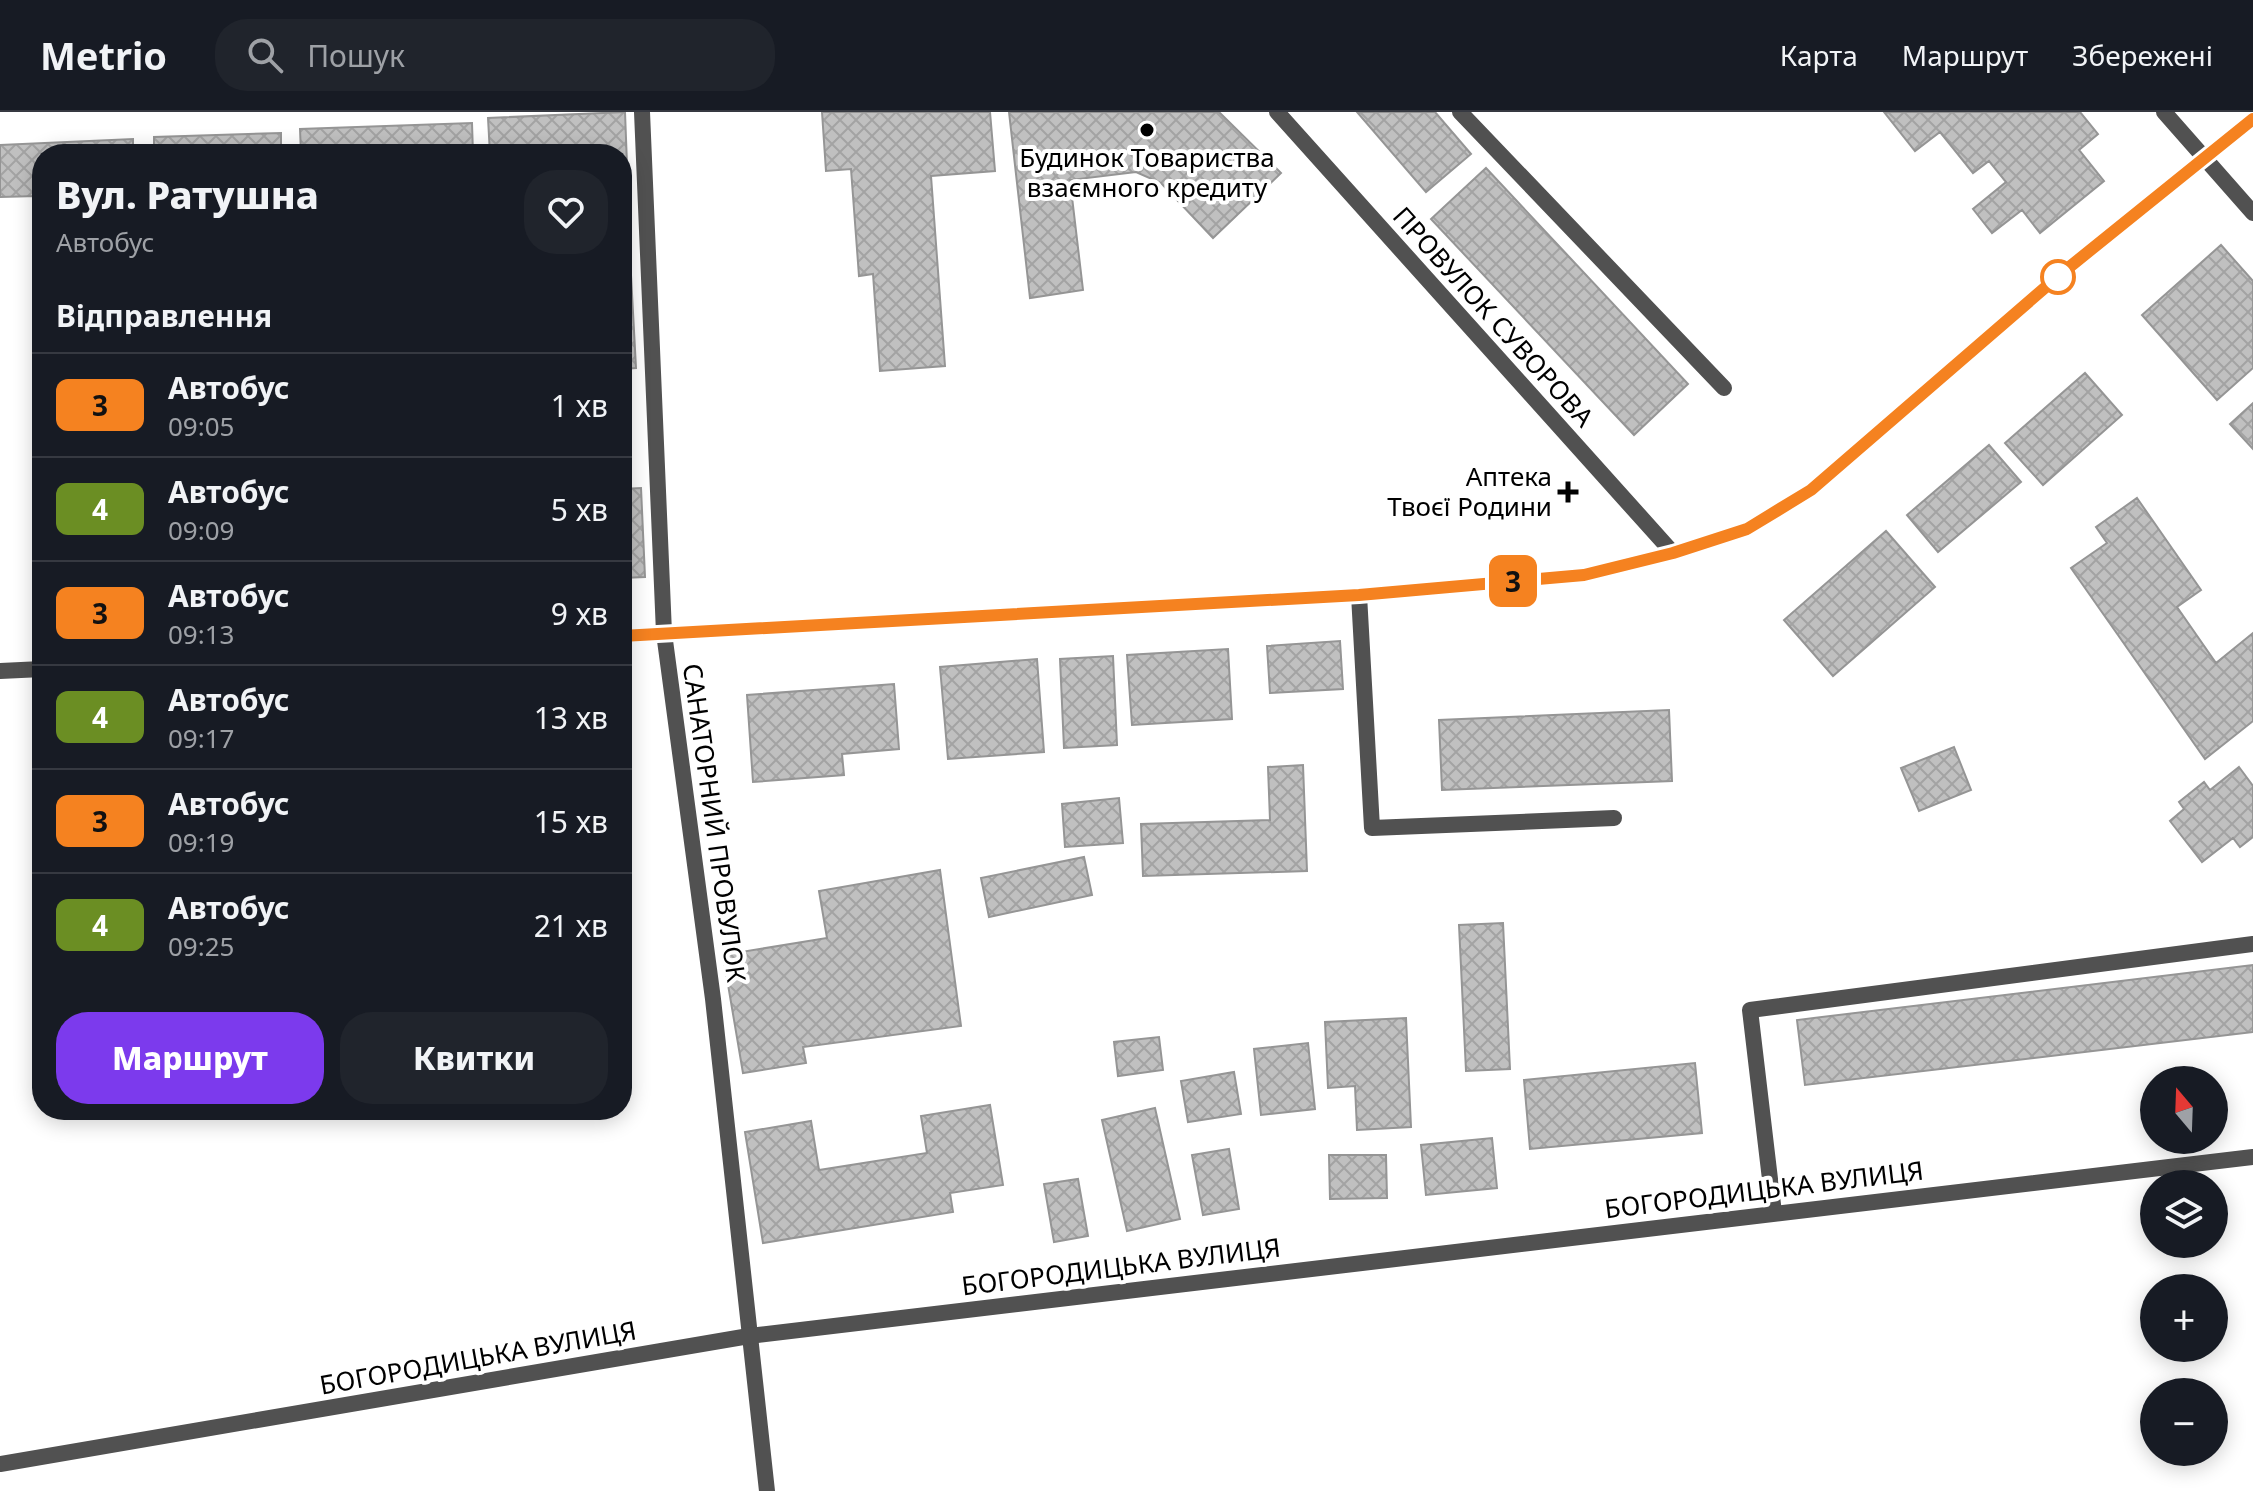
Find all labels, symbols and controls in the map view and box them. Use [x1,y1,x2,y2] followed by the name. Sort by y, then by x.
[215,19,775,91] search box
[40,29,167,81] text: Metrio
[243,33,287,77] icon: search
[307,35,405,76] text: Пошук
[1780,36,1858,74] text: Карта
[1902,36,2028,74] text: Маршрут
[2072,36,2213,74] text: Збережені
[1138,121,1156,139] marker: Будинок Товариства взаємного кредиту
[1019,139,1275,205] place label: Будинок Товариства взаємного кредиту
[56,168,319,220] text: Вул. Ратушна
[524,170,608,254] button: heart
[1385,199,1603,434] street label: ПРОВУЛОК СУВОРОВА
[56,224,154,260] text: Автобус
[2041,260,2075,294] unlabelled marker
[56,295,272,336] text: Відправлення
[168,367,290,408] text: Автобус
[551,385,608,426] text: 1 хв
[92,386,108,424] text: 3
[168,408,234,444] text: 09:05
[1387,458,1552,524] place label: Аптека Твоєї Родини
[168,471,290,512] text: Автобус
[1559,483,1577,501] marker: Аптека Твоєї Родини
[551,489,608,530] text: 5 хв
[92,490,108,528] text: 4
[168,512,234,548] text: 09:09
[1487,555,1539,607] line badge: 3
[1505,562,1521,600] text: 3
[168,575,290,616] text: Автобус
[551,593,608,634] text: 9 хв
[92,594,108,632] text: 3
[168,616,234,652] text: 09:13
[675,661,755,985] street label: САНАТОРНИЙ ПРОВУЛОК
[168,679,290,720] text: Автобус
[534,697,608,738] text: 13 хв
[92,698,108,736] text: 4
[168,720,234,756] text: 09:17
[168,783,290,824] text: Автобус
[534,801,608,842] text: 15 хв
[92,802,108,840] text: 3
[168,824,234,860] text: 09:19
[168,887,290,928] text: Автобус
[534,905,608,946] text: 21 хв
[92,906,108,944] text: 4
[168,928,234,964] text: 09:25
[56,1012,324,1104] button: Маршрут
[340,1012,608,1104] button: Квитки
[2140,1066,2228,1154] north arrow
[2140,1066,2228,1466] map controls
[1602,1152,1925,1226] street label: БОГОРОДИЦЬКА ВУЛИЦЯ
[2140,1170,2228,1258] button: layers
[959,1229,1282,1303] street label: БОГОРОДИЦЬКА ВУЛИЦЯ
[2140,1274,2228,1362] button: +
[317,1311,639,1403] street label: БОГОРОДИЦЬКА ВУЛИЦЯ
[2140,1378,2228,1466] button: −

